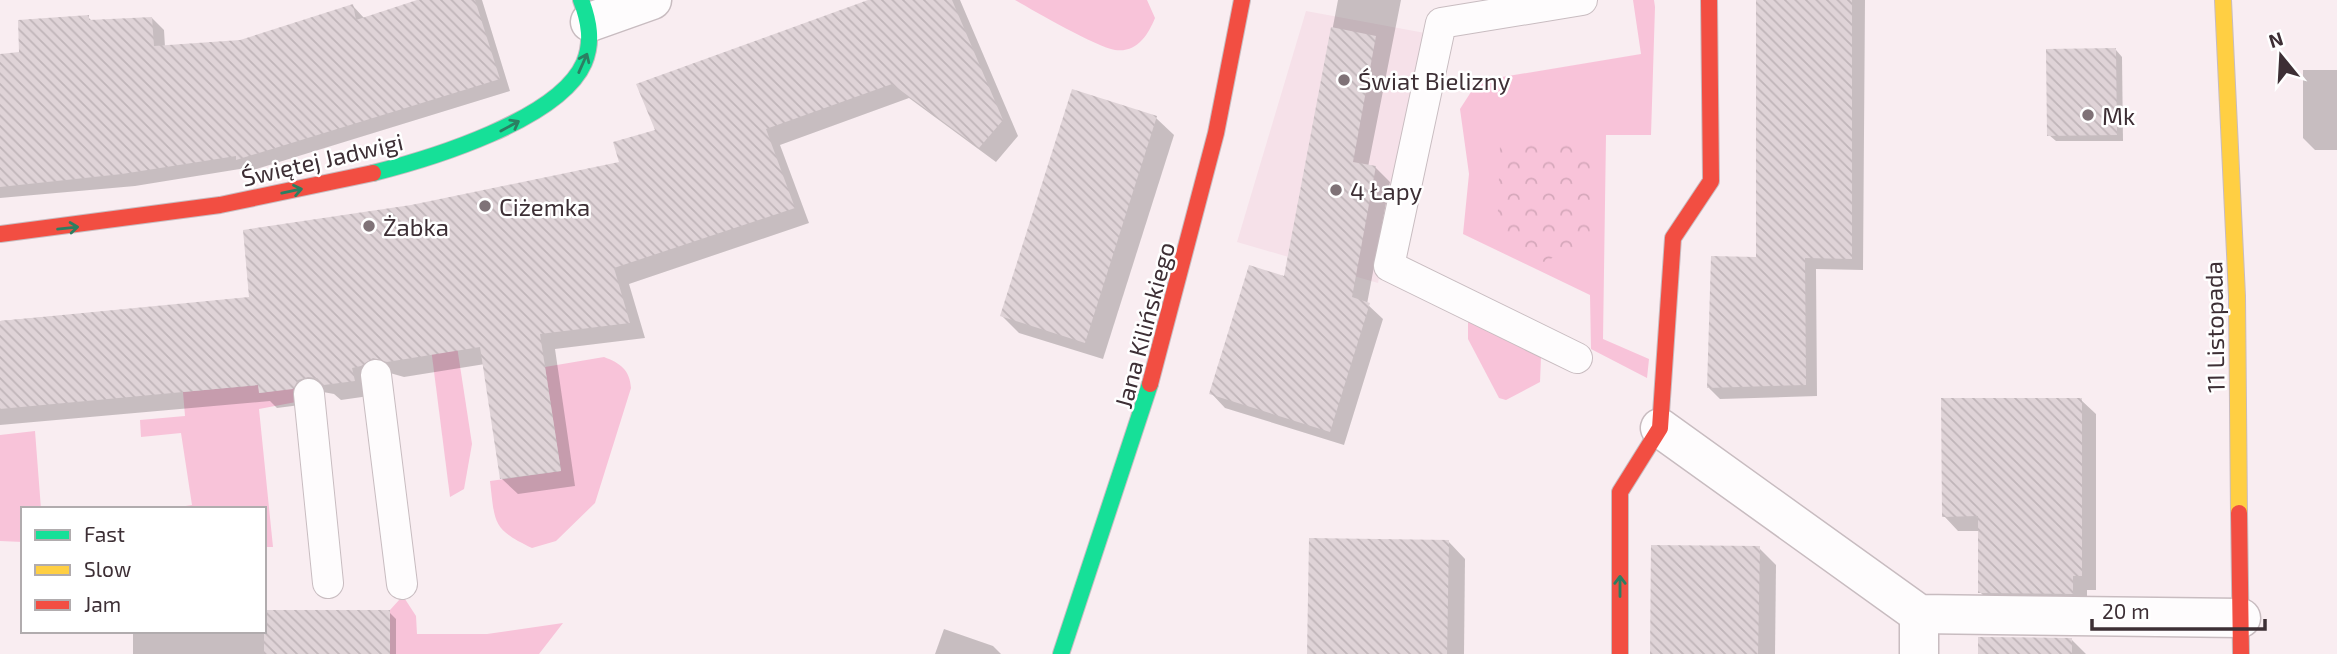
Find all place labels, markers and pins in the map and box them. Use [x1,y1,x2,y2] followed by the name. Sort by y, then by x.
[1358,66,1511,95] place label: Świat Bielizny
[1336,72,1352,88] marker: Świat Bielizny
[2102,101,2135,130] place label: Mk
[2080,107,2096,123] marker: Mk
[1350,176,1423,205] place label: 4 Łapy
[1328,182,1344,198] marker: 4 Łapy
[499,192,590,221] place label: Ciżemka
[477,198,493,214] marker: Ciżemka
[383,212,449,241] place label: Żabka
[361,218,377,234] marker: Żabka

